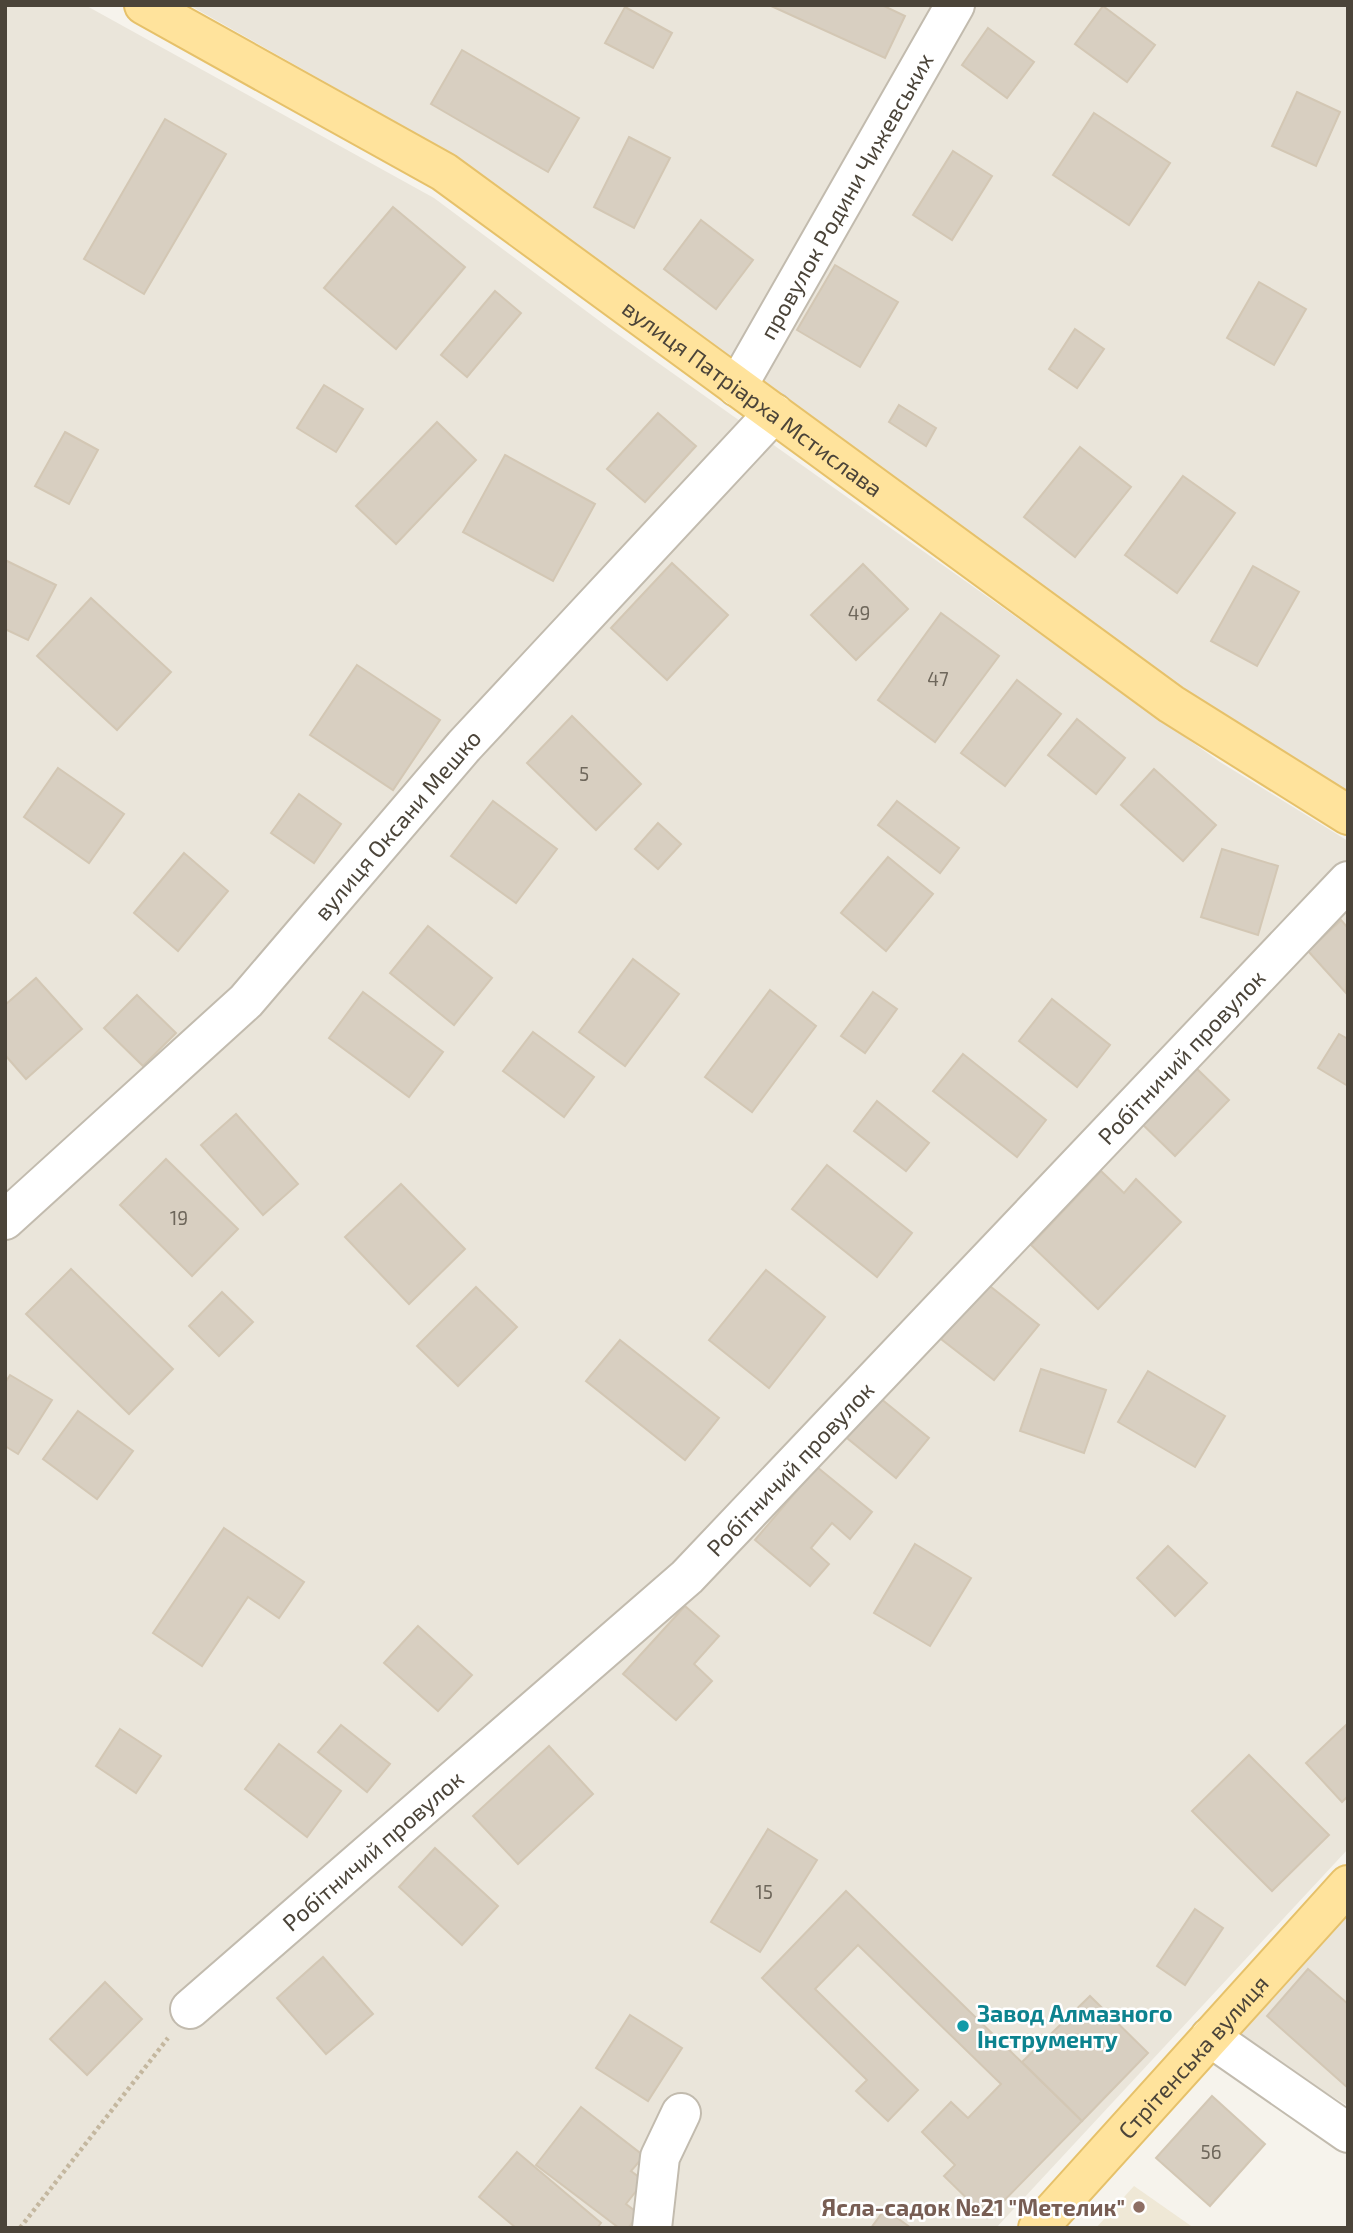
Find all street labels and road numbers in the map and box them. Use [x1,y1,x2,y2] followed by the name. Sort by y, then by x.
[753,48,939,344] street label: провулок Родини Чижевських
[617,294,888,502] street label: вулиця Патріарха Мстислава
[308,723,486,925] street label: вулиця Оксани Мешко
[1092,964,1271,1150] street label: Робітничий провулок
[700,1375,879,1562] street label: Робітничий провулок
[276,1764,469,1936] street label: Робітничий провулок
[1112,1969,1274,2144] street label: Стрітенська вулиця

